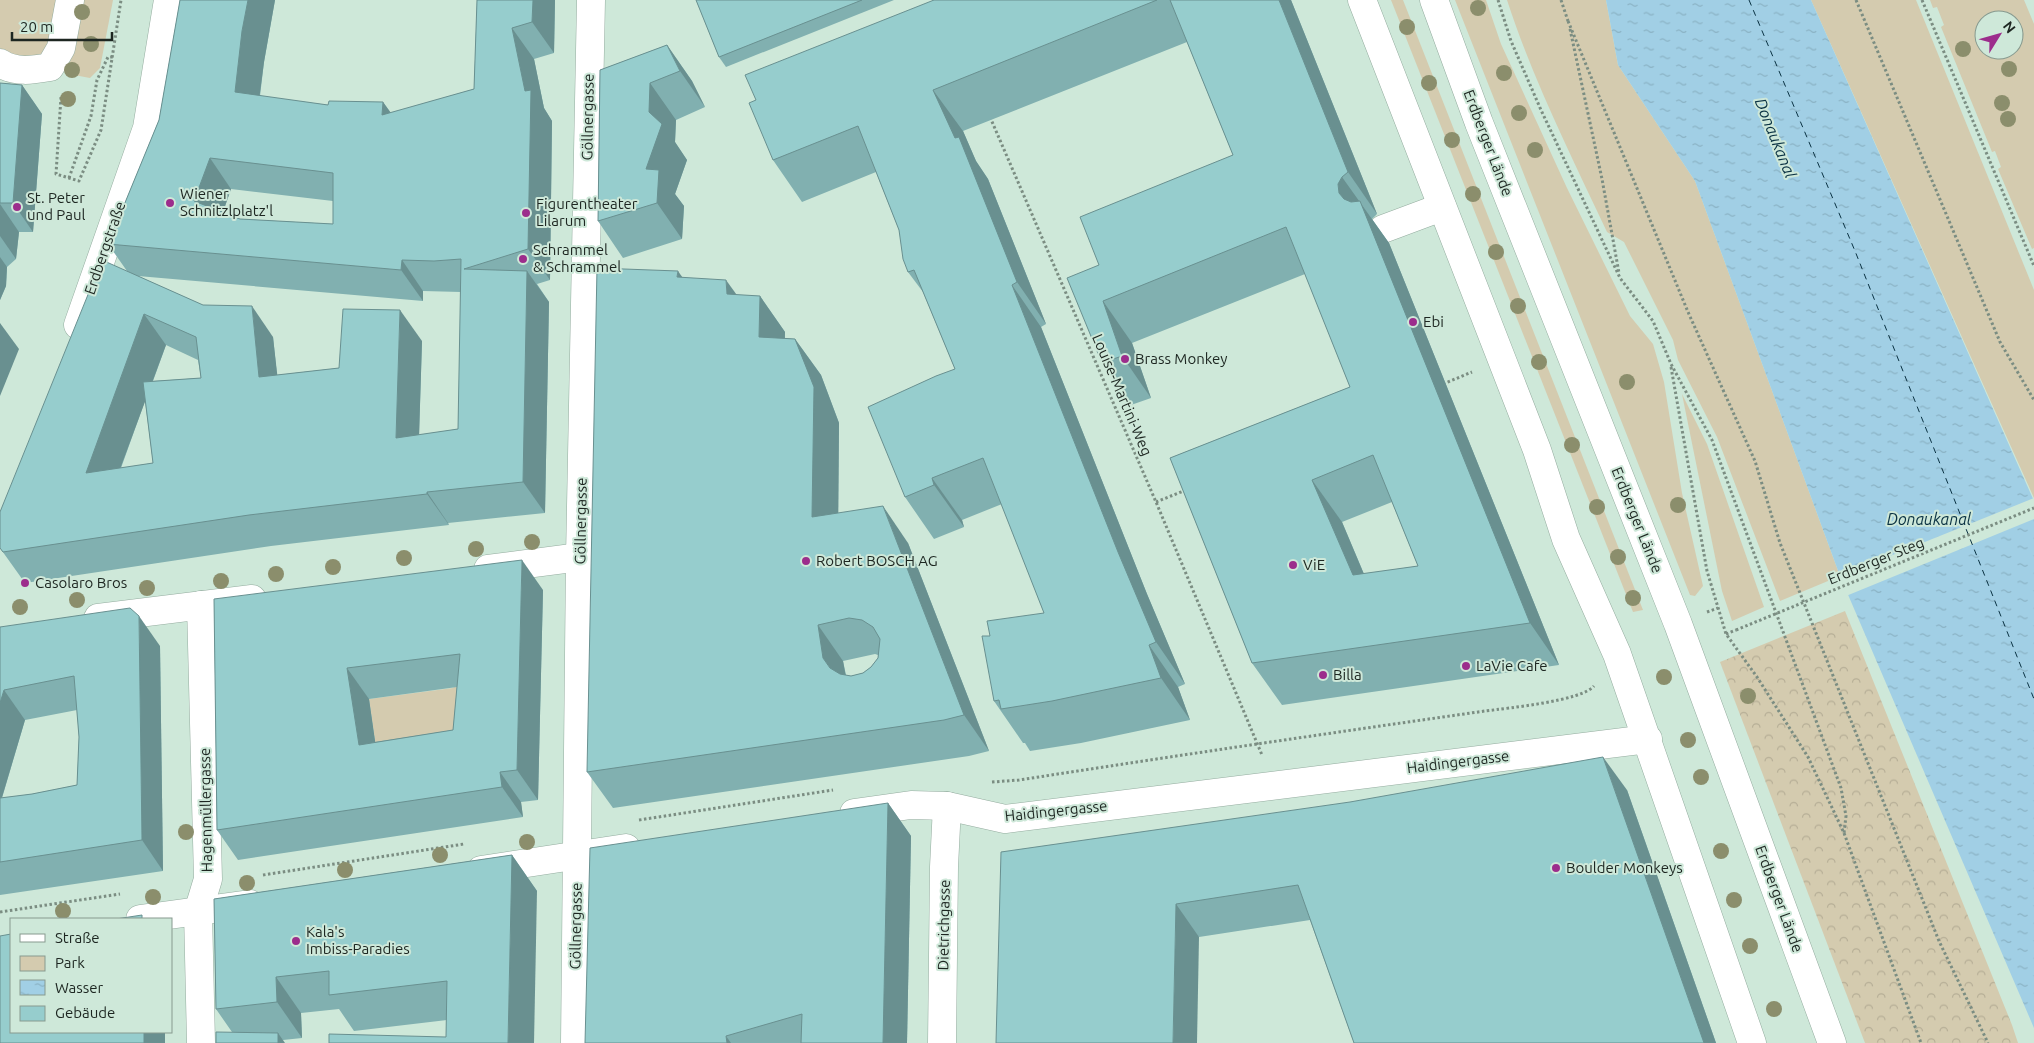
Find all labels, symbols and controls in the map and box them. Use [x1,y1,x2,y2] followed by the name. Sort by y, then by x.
[12,10,112,42] scale bar
[1974,10,2024,60] north arrow
[20,18,53,35] text: 20 m
[2000,18,2019,36] text: N
[578,73,597,161] street label: Göllnergasse
[1460,87,1517,198] street label: Erdberger Lände
[1752,95,1800,181] water label: Donaukanal
[180,185,273,219] place label: Wiener Schnitzlplatz'l
[27,189,85,223] place label: St. Peter und Paul
[536,195,638,229] place label: Figurentheater Lilarum
[164,197,176,209] marker: Wiener Schnitzlplatz'l
[81,199,128,297] street label: Erdbergstraße
[11,201,23,213] marker: St. Peter und Paul
[520,207,532,219] marker: Figurentheater Lilarum
[533,241,621,275] place label: Schrammel & Schrammel
[517,253,529,265] marker: Schrammel & Schrammel
[1423,313,1444,330] place label: Ebi
[1407,316,1419,328] marker: Ebi
[1089,331,1156,458] street label: Louise-Martini-Weg
[1135,350,1228,367] place label: Brass Monkey
[1119,353,1131,365] marker: Brass Monkey
[1608,464,1666,575] street label: Erdberger Lände
[571,477,590,565] street label: Göllnergasse
[1887,510,1972,528] water label: Donaukanal
[1825,534,1926,588] street label: Erdberger Steg
[816,552,938,569] place label: Robert BOSCH AG
[800,555,812,567] marker: Robert BOSCH AG
[1303,556,1325,573] place label: ViE
[1287,559,1299,571] marker: ViE
[35,574,127,591] place label: Casolaro Bros
[19,577,31,589] marker: Casolaro Bros
[1476,657,1548,674] place label: LaVie Cafe
[1460,660,1472,672] marker: LaVie Cafe
[1333,666,1362,683] place label: Billa
[1317,669,1329,681] marker: Billa
[1406,747,1510,776] street label: Haidingergasse
[196,748,215,872] street label: Hagenmüllergasse
[1004,797,1108,824] street label: Haidingergasse
[1752,843,1807,955] street label: Erdberger Lände
[1566,859,1683,876] place label: Boulder Monkeys
[1550,862,1562,874] marker: Boulder Monkeys
[934,879,953,971] street label: Dietrichgasse
[566,882,585,970] street label: Göllnergasse
[10,918,172,1033] legend
[306,923,410,957] place label: Kala's Imbiss-Paradies
[55,929,99,946] text: Straße
[290,935,302,947] marker: Kala's Imbiss-Paradies
[55,954,85,971] text: Park
[55,979,104,996] text: Wasser
[55,1004,115,1021] text: Gebäude

